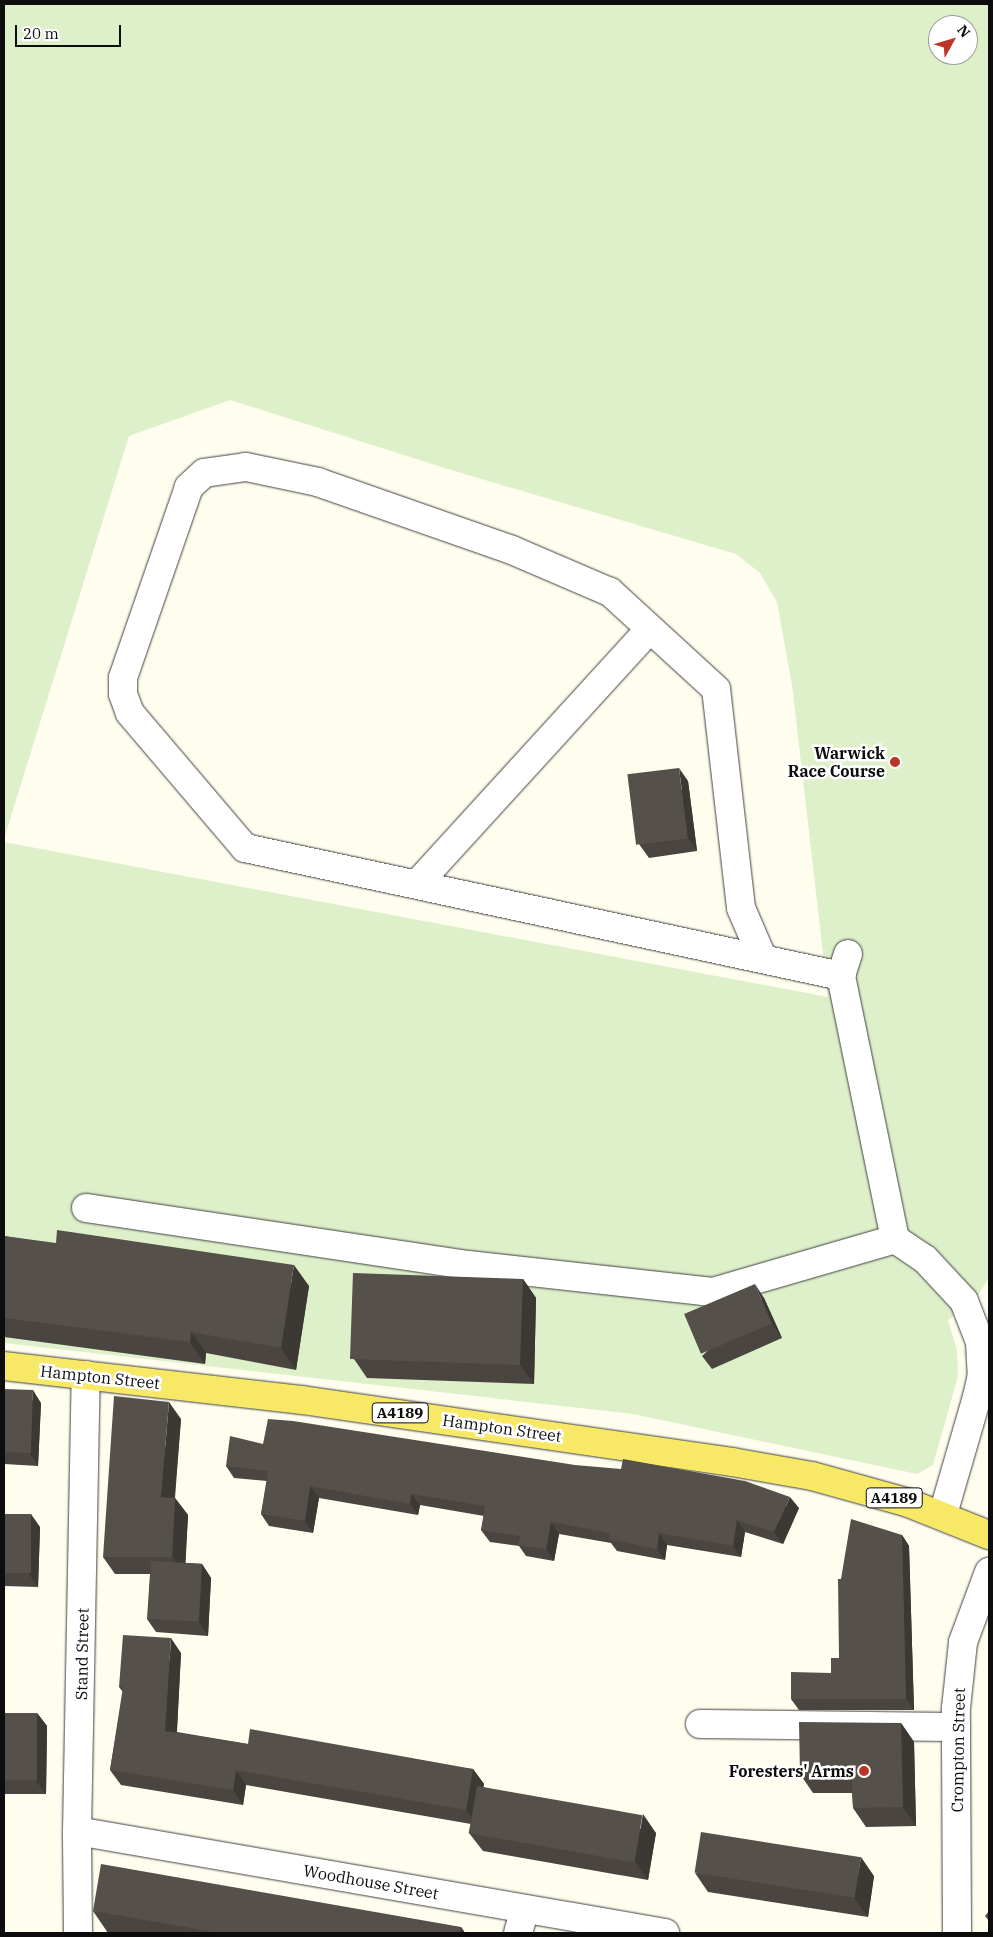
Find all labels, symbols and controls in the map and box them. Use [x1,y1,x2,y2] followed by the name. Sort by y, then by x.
[18,15,124,47] scale bar
[928,15,978,65] north arrow
[953,21,974,41] text: N
[23,24,59,43] text: 20 m
[788,743,885,781] place label: Warwick Race Course
[889,756,901,768] marker: Warwick Race Course
[39,1361,161,1393] street label: Hampton Street
[371,1400,429,1426] road number: A4189
[441,1410,563,1446] street label: Hampton Street
[865,1486,923,1510] road number: A4189
[72,1608,92,1700] street label: Stand Street
[947,1687,969,1813] street label: Crompton Street
[729,1761,854,1781] place label: Foresters' Arms
[858,1765,870,1777] marker: Foresters' Arms
[302,1861,440,1903] street label: Woodhouse Street

